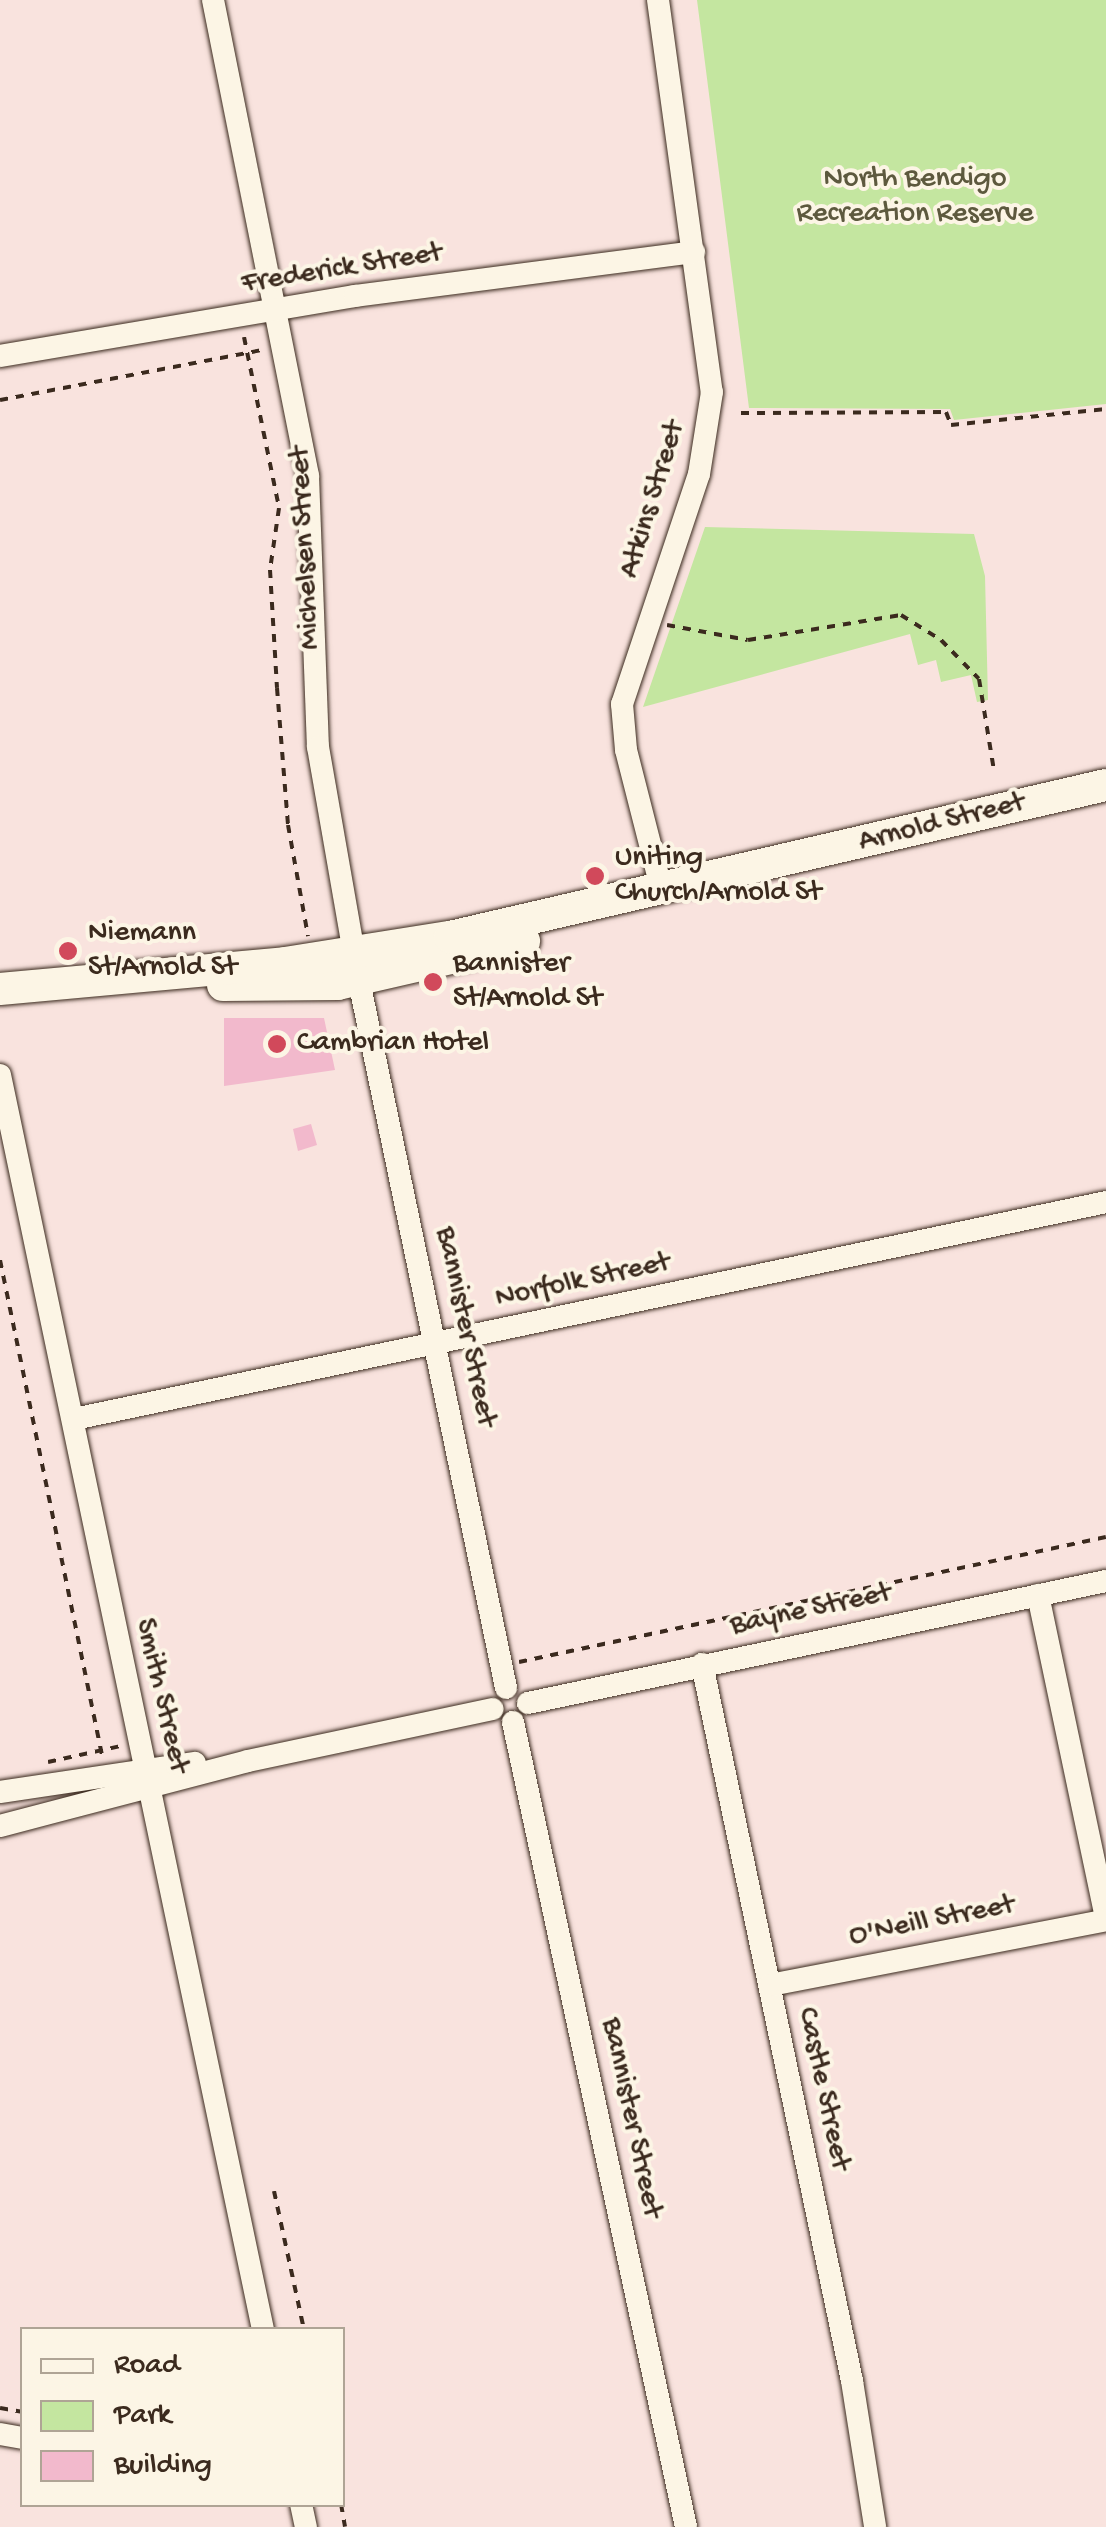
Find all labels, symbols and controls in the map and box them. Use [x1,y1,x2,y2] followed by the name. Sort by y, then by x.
[797,162,1033,232] park label: North Bendigo Recreation Reserve
[239,236,445,304] street label: Frederick Street
[613,417,695,583] street label: Atkins Street
[284,445,330,651] street label: Michelsen Street
[855,786,1029,862] street label: Arnold Street
[615,841,821,912] place label: Uniting Church/Arnold St
[584,865,606,887] marker: Uniting Church/Arnold St
[88,916,237,986] place label: Niemann St/Arnold St
[57,940,79,962] marker: Niemann St/Arnold St
[453,947,602,1018] place label: Bannister St/Arnold St
[422,971,444,993] marker: Bannister St/Arnold St
[297,1026,489,1062] place label: Cambrian Hotel
[266,1033,288,1055] marker: Cambrian Hotel
[425,1224,503,1430] street label: Bannister Street
[492,1246,674,1318] street label: Norfolk Street
[727,1576,895,1646] street label: Bayne Street
[125,1615,195,1777] street label: Smith Street
[846,1888,1018,1956] street label: O'Neill Street
[787,2004,857,2174] street label: Castle Street
[591,2015,669,2221] street label: Bannister Street
[20,2327,345,2507] legend
[114,2349,180,2384] text: Road
[114,2399,171,2434] text: Park
[114,2449,212,2484] text: Building

